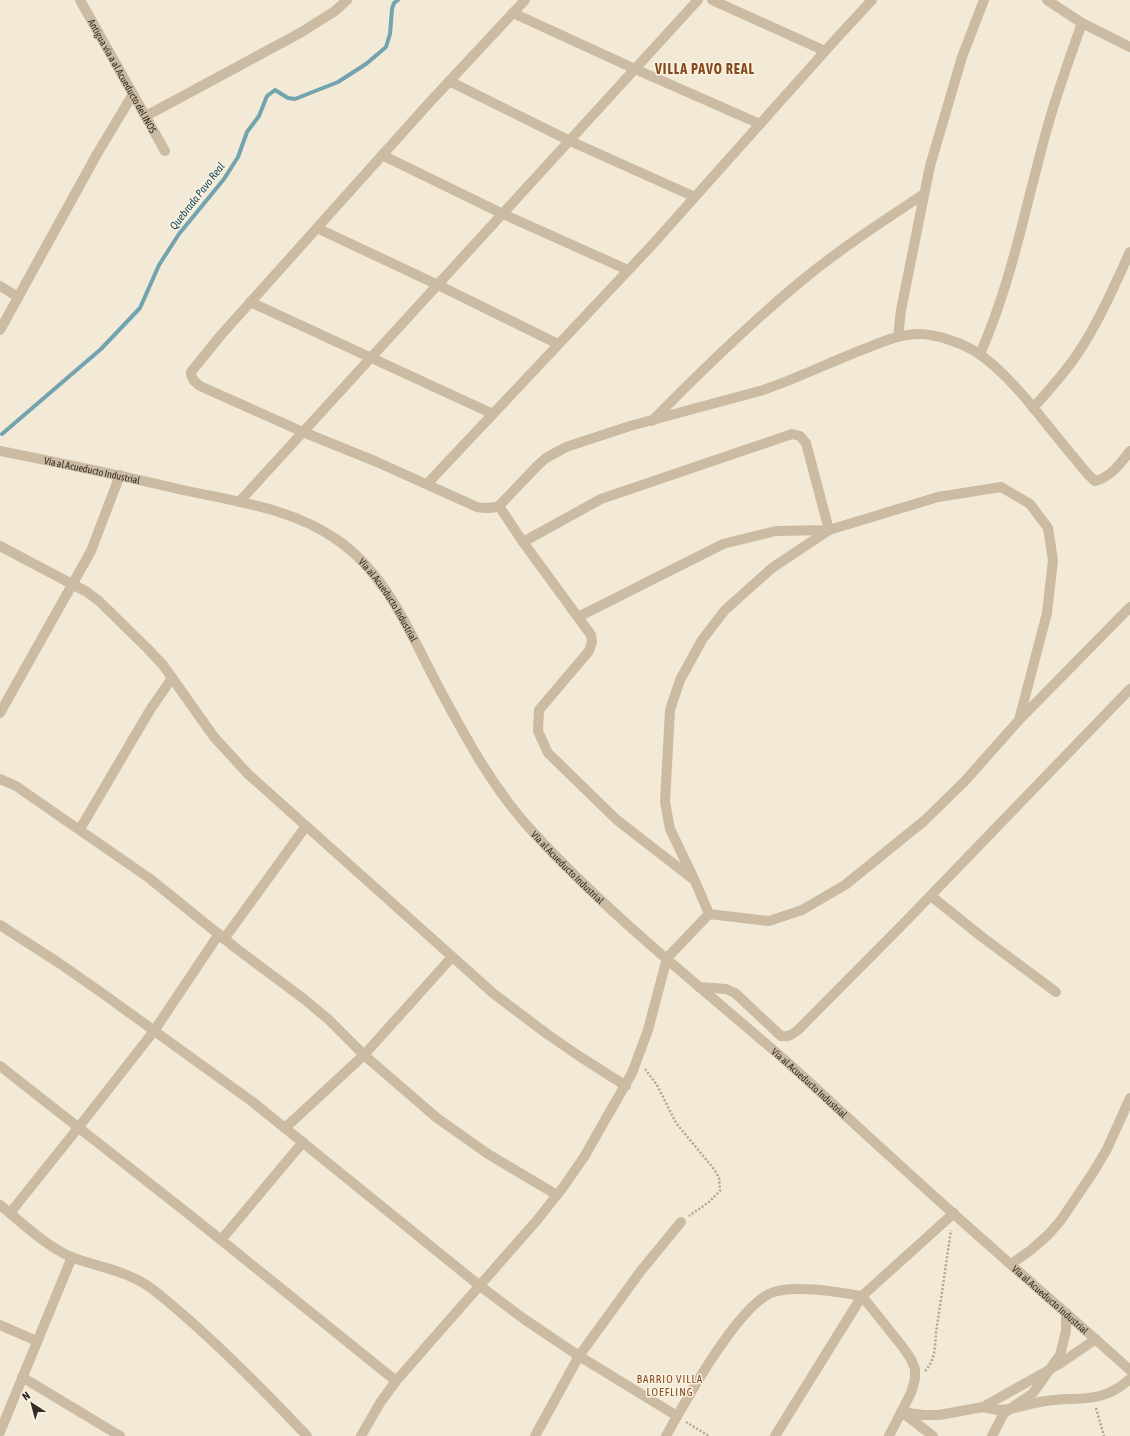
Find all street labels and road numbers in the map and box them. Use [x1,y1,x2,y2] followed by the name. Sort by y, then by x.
[86,17,159,135] street label: Antigua vía a al Acueducto del INOS
[43,455,142,486] street label: Vía al Acueducto Industrial
[357,556,420,644] street label: Vía al Acueducto Industrial
[529,829,607,906] street label: Vía al Acueducto Industrial
[770,1046,850,1120] street label: Vía al Acueducto Industrial
[1010,1263,1091,1336] street label: Vía al Acueducto Industrial

